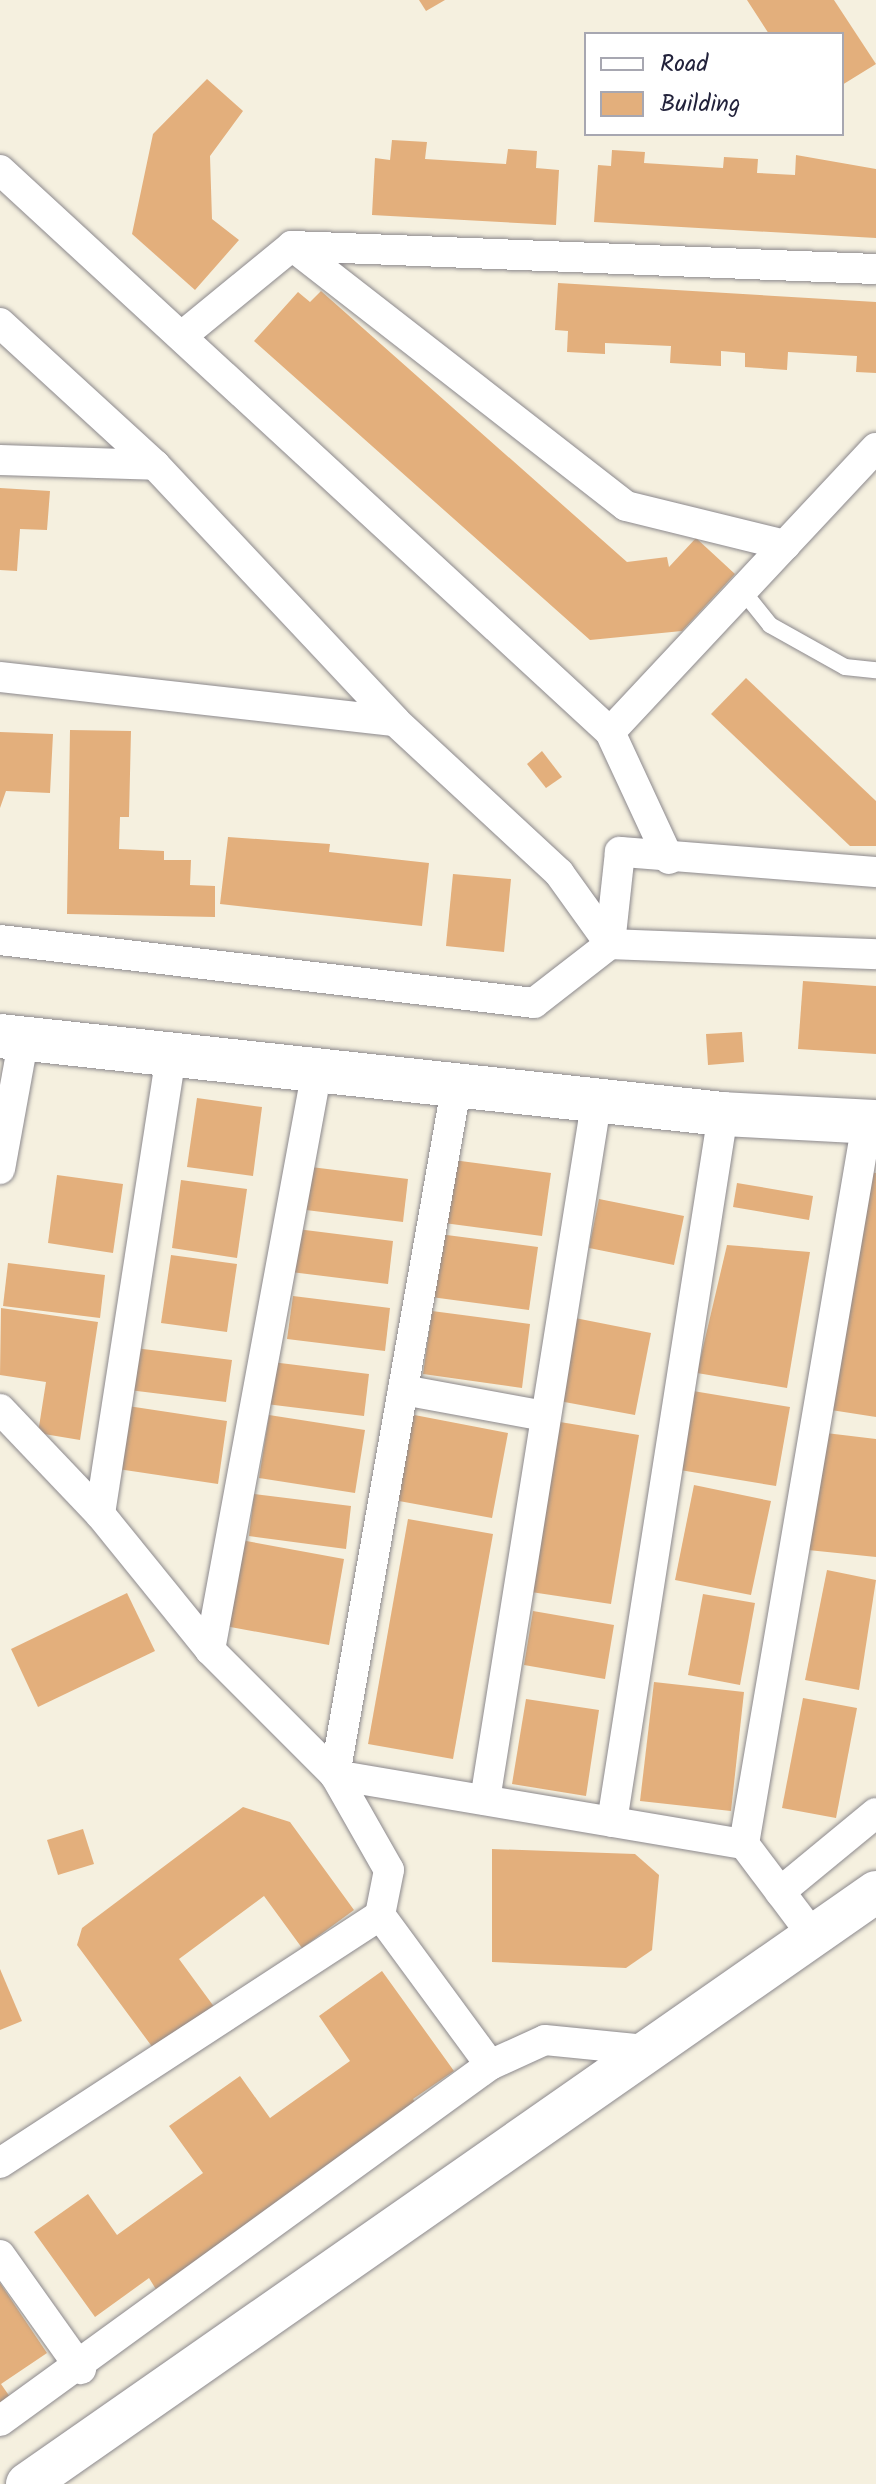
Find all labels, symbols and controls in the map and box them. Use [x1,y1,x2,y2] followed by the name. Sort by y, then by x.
[584,32,844,136] legend
[660,45,708,84] text: Road
[660,85,740,124] text: Building

